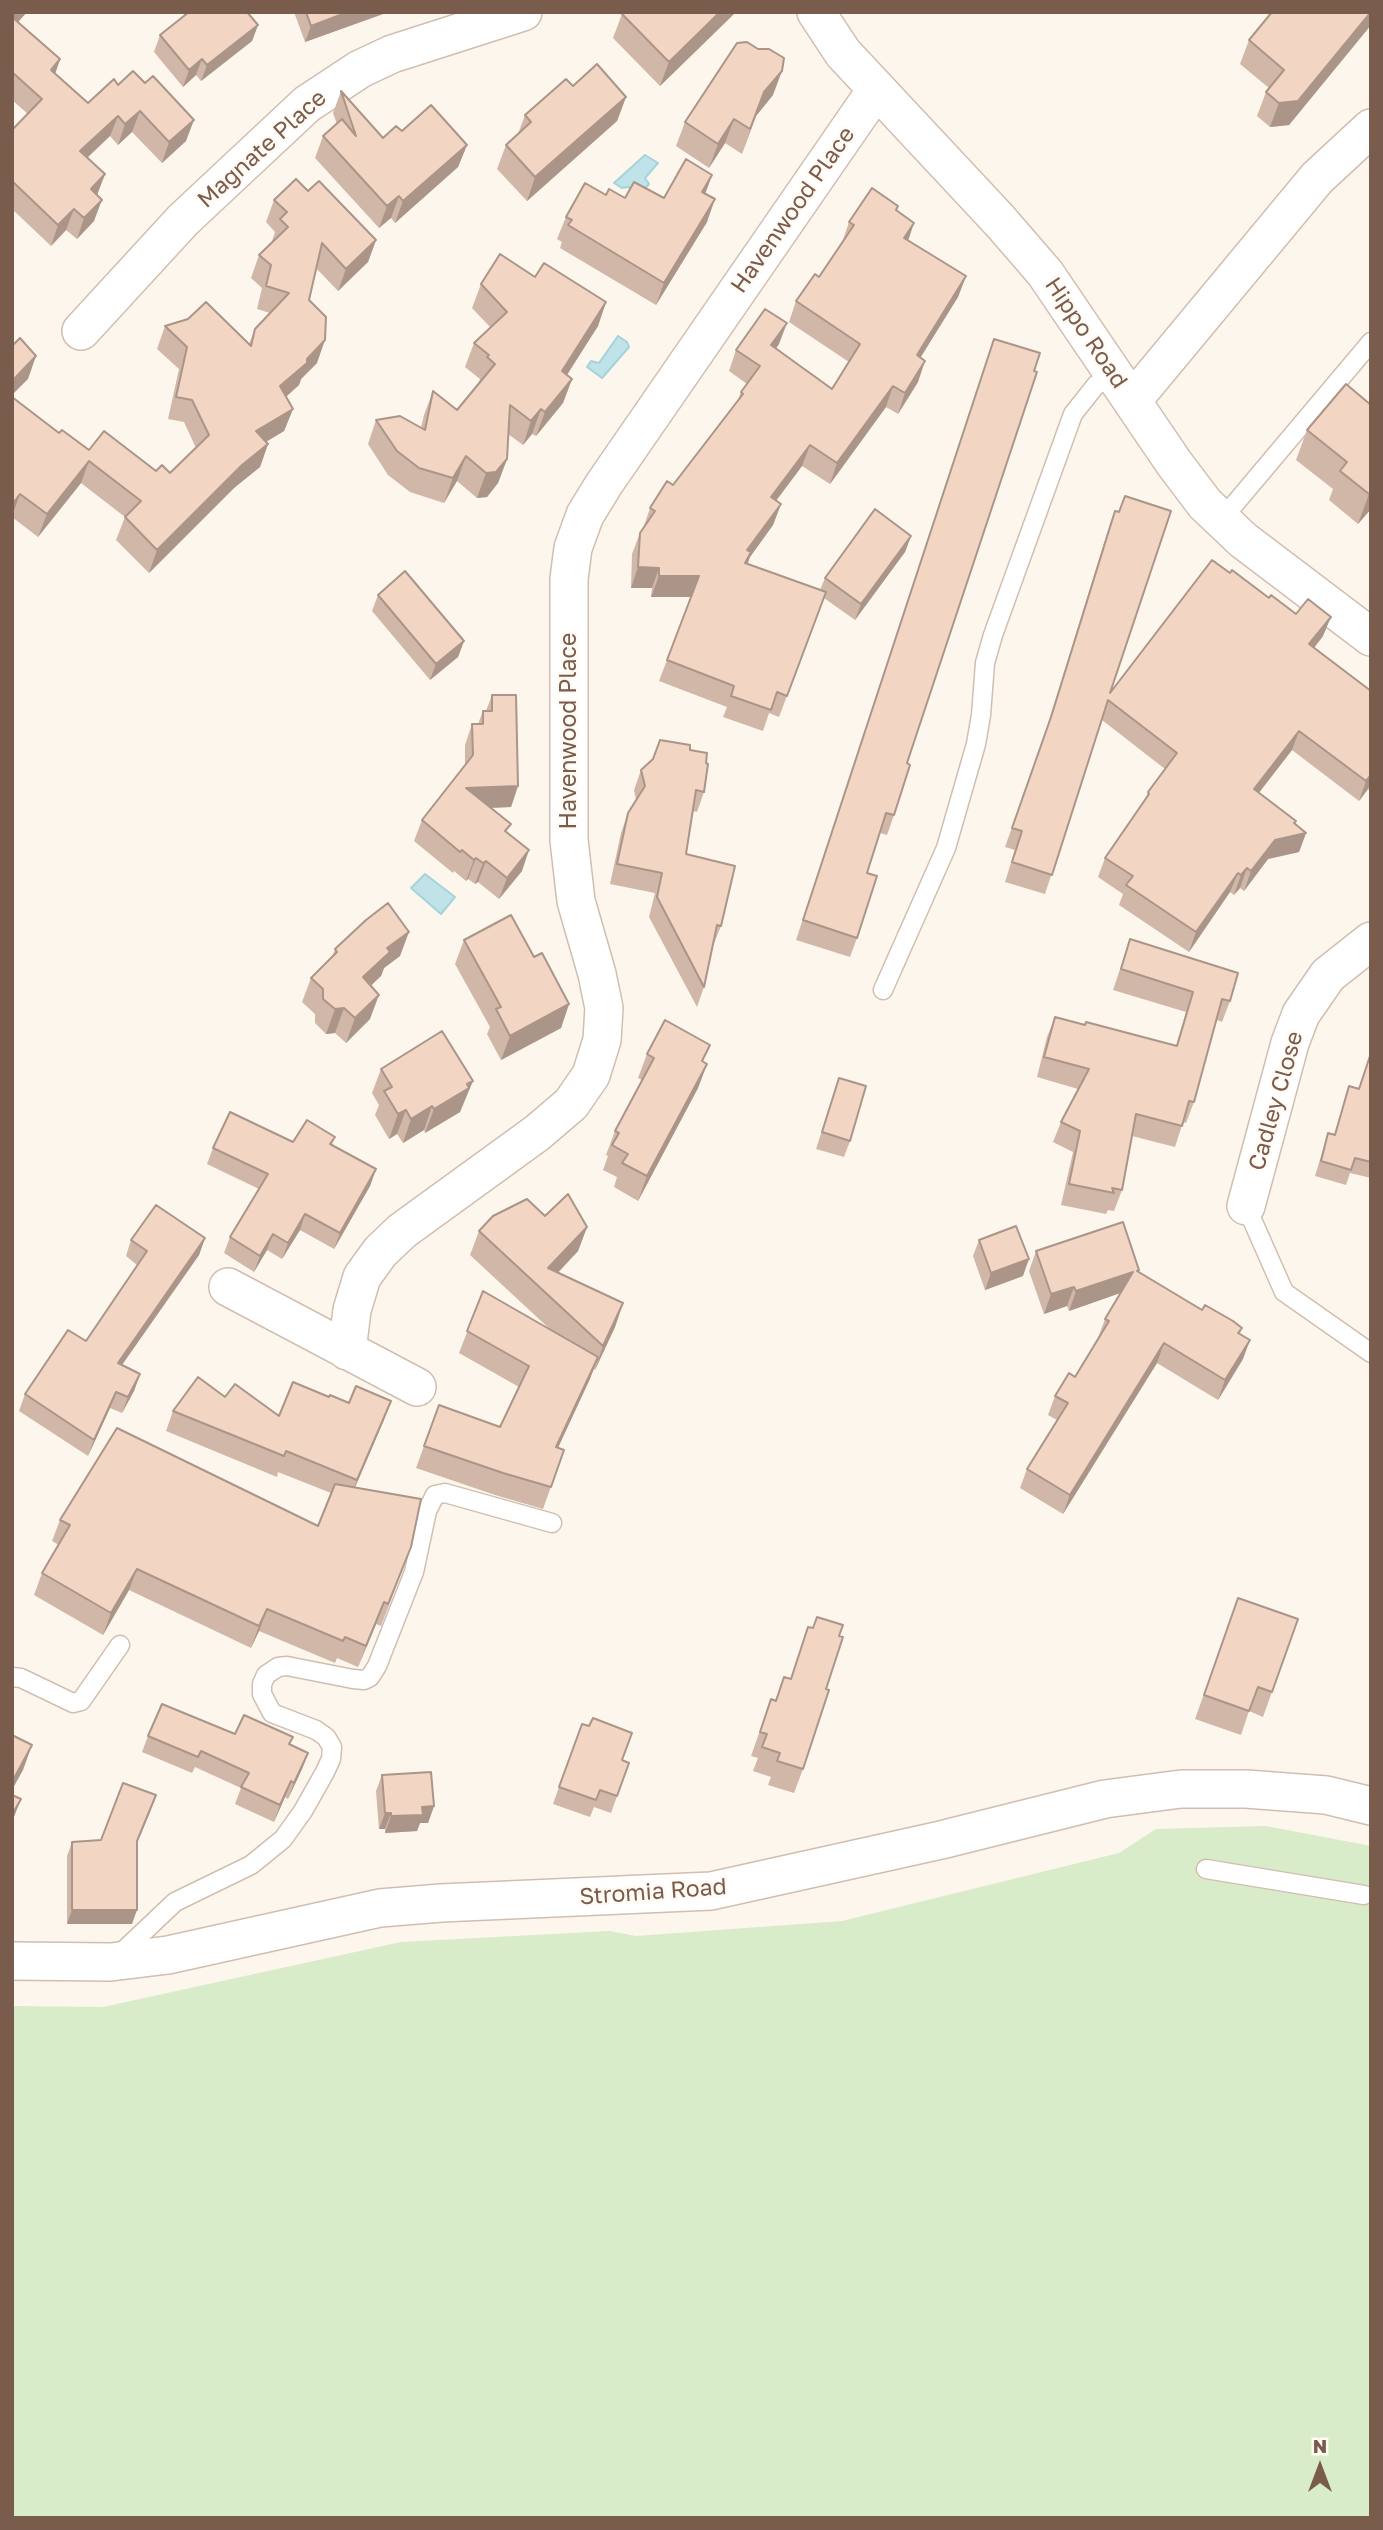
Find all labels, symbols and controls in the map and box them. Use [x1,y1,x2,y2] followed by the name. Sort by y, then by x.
[192,84,332,214] street label: Magnate Place
[725,121,861,299] street label: Havenwood Place
[1039,272,1133,394] street label: Hippo Road
[555,633,583,829] street label: Havenwood Place
[1243,1028,1309,1174] street label: Cadley Close
[578,1873,728,1911] street label: Stromia Road
[1285,2432,1355,2502] north arrow
[1313,2434,1327,2457] text: N

